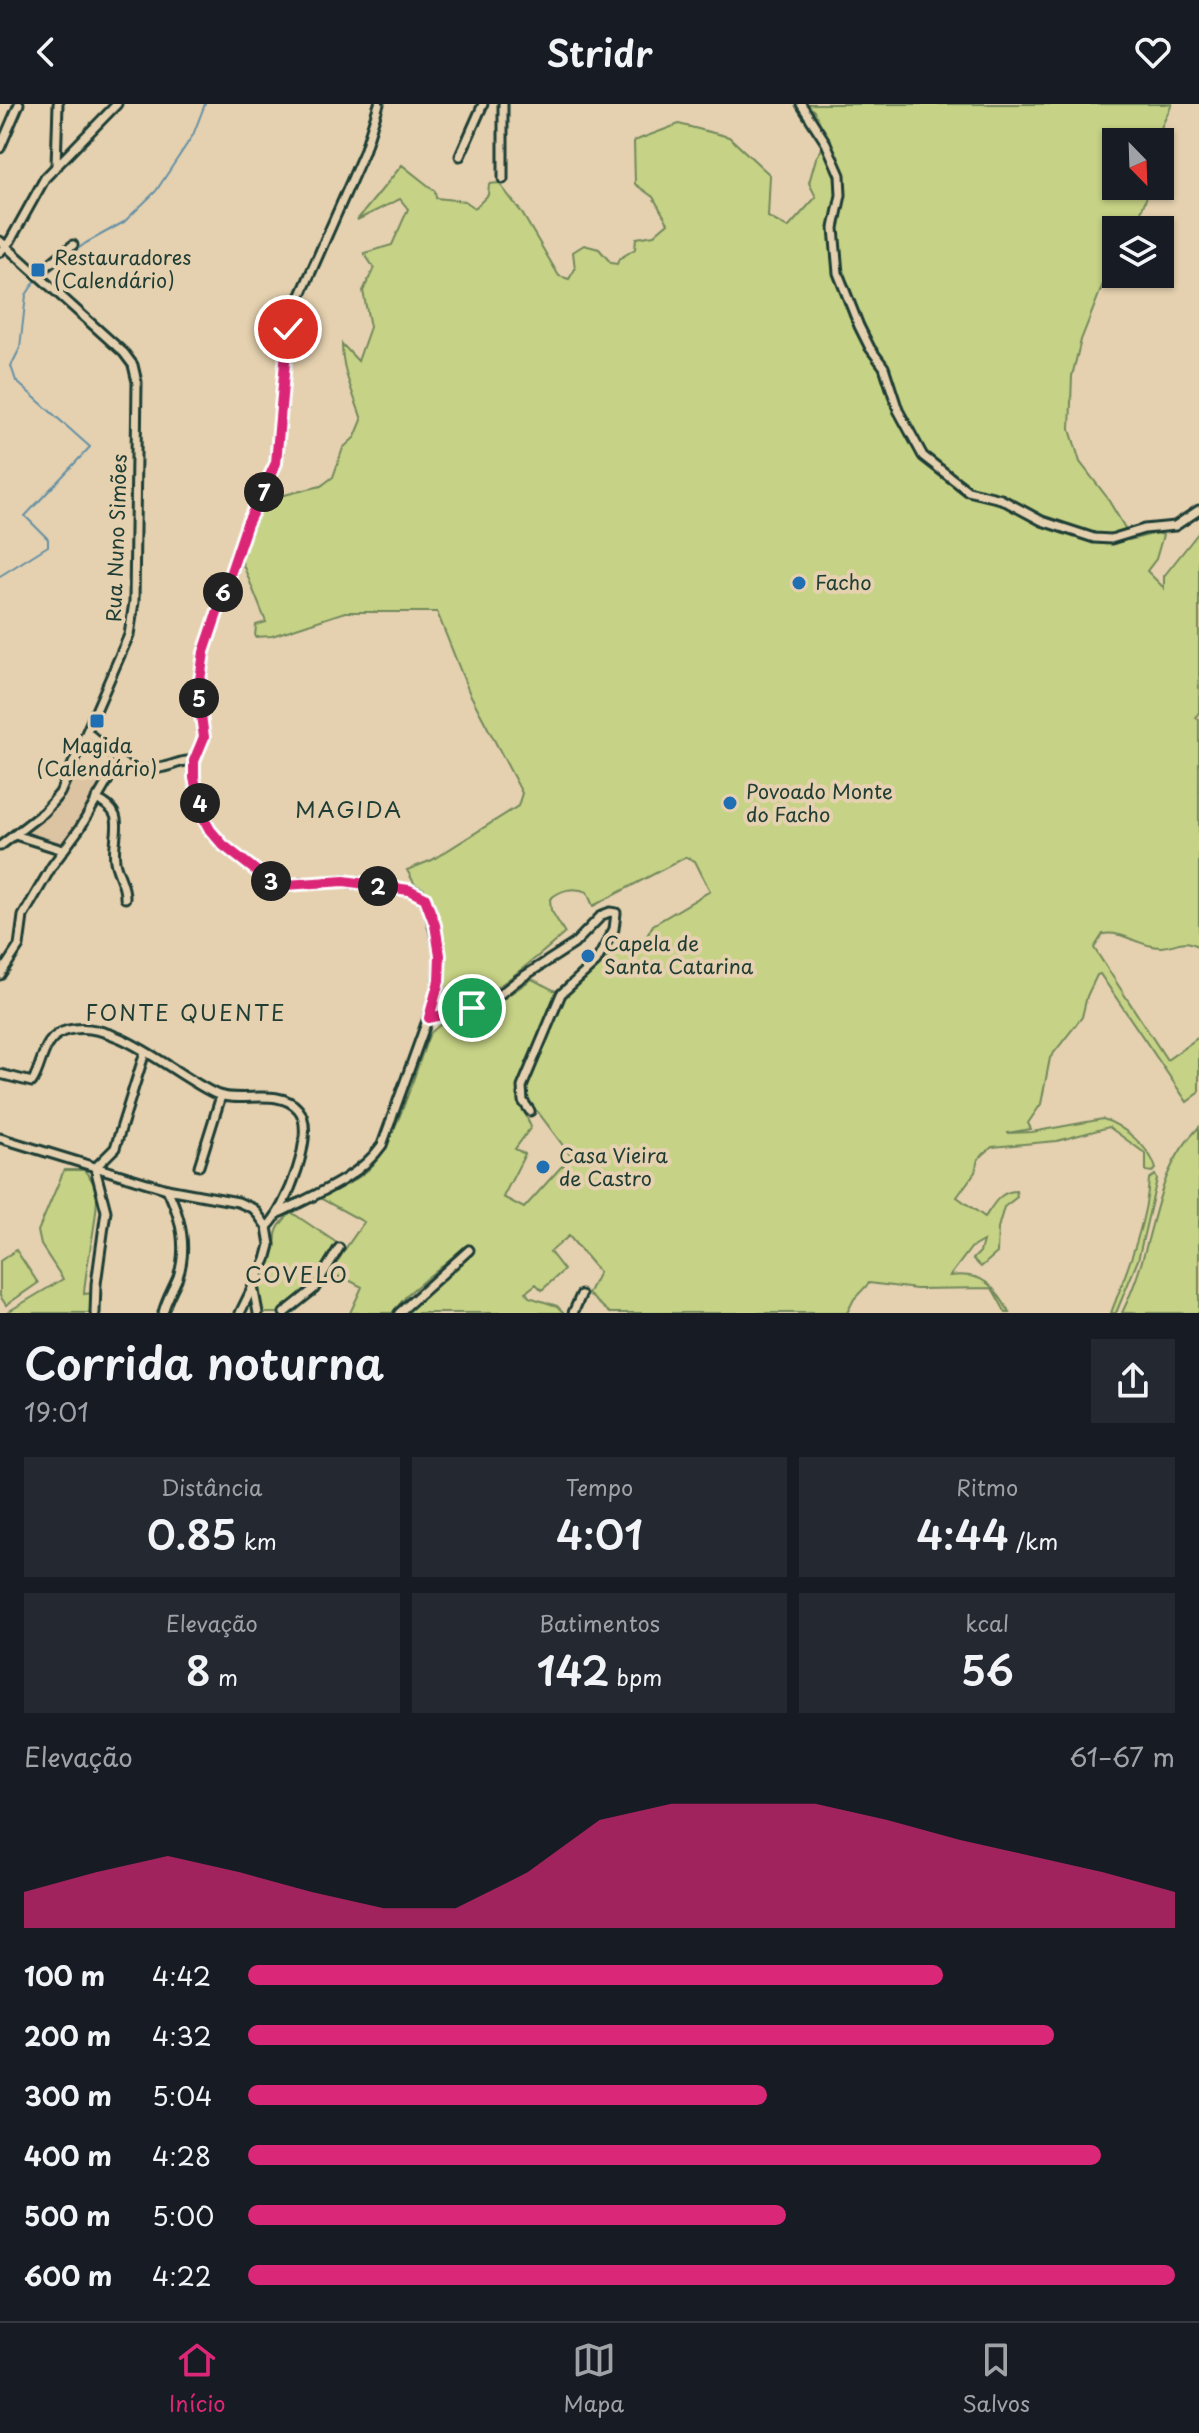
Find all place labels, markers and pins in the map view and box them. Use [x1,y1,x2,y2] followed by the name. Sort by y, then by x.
[54,242,191,295] place label: Restauradores (Calendário)
[29,261,47,279] marker: Restauradores (Calendário)
[254,295,322,363] pin
[244,472,284,512] pin: 7
[815,567,872,597] place label: Facho
[203,572,243,612] pin: 6
[790,574,808,592] marker: Facho
[179,678,219,718] pin: 5
[88,712,106,730] marker: Magida (Calendário)
[37,730,157,783] place label: Magida (Calendário)
[746,776,893,829] place label: Povoado Monte do Facho
[180,783,220,823] pin: 4
[721,794,739,812] marker: Povoado Monte do Facho
[251,861,291,901] pin: 3
[358,866,398,906] pin: 2
[604,928,754,981] place label: Capela de Santa Catarina
[579,947,597,965] marker: Capela de Santa Catarina
[438,974,506,1042] pin
[559,1140,668,1193] place label: Casa Vieira de Castro
[534,1158,552,1176] marker: Casa Vieira de Castro

